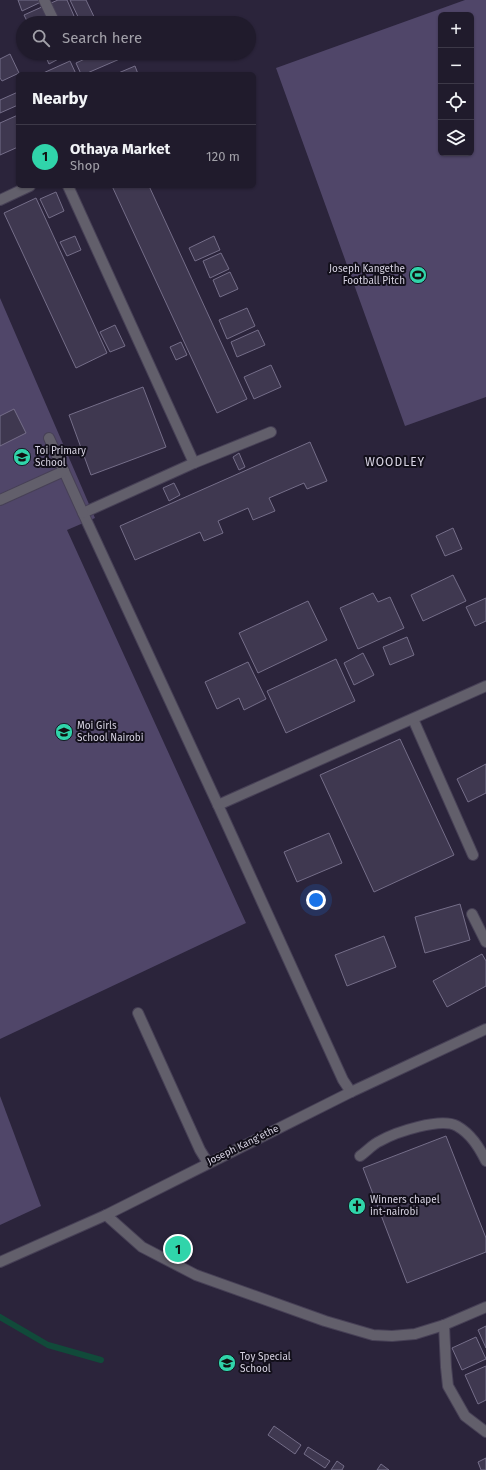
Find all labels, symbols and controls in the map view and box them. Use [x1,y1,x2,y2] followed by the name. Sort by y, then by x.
[438,12,474,156] map controls
[438,12,474,48] button: +
[16,16,256,60] search box
[30,27,52,49] icon: search
[62,29,142,47] text: Search here
[438,48,474,84] button: −
[438,84,474,120] button: locate
[32,88,87,109] text: Nearby
[438,120,474,156] button: layers
[70,140,170,158] text: Othaya Market
[42,149,48,164] text: 1
[206,149,240,164] text: 120 m
[70,158,100,173] text: Shop
[329,263,405,287] place label: Joseph Kangethe Football Pitch
[408,265,428,285] sports icon: Joseph Kangethe Football Pitch
[35,445,86,469] place label: Toi Primary School
[12,447,32,467] school or university icon: Toi Primary School
[365,455,425,469] district label: WOODLEY
[77,720,144,744] place label: Moi Girls School Nairobi
[54,722,74,742] school or university icon: Moi Girls School Nairobi
[306,890,326,910] your location
[205,1122,281,1168] street label: Joseph Kang'ethe
[370,1194,440,1218] place label: Winners chapel int-nairobi
[347,1196,367,1216] church icon: Winners chapel int-nairobi
[165,1234,191,1264] pin: 1
[240,1351,291,1375] place label: Toy Special School
[217,1353,237,1373] school or university icon: Toy Special School

